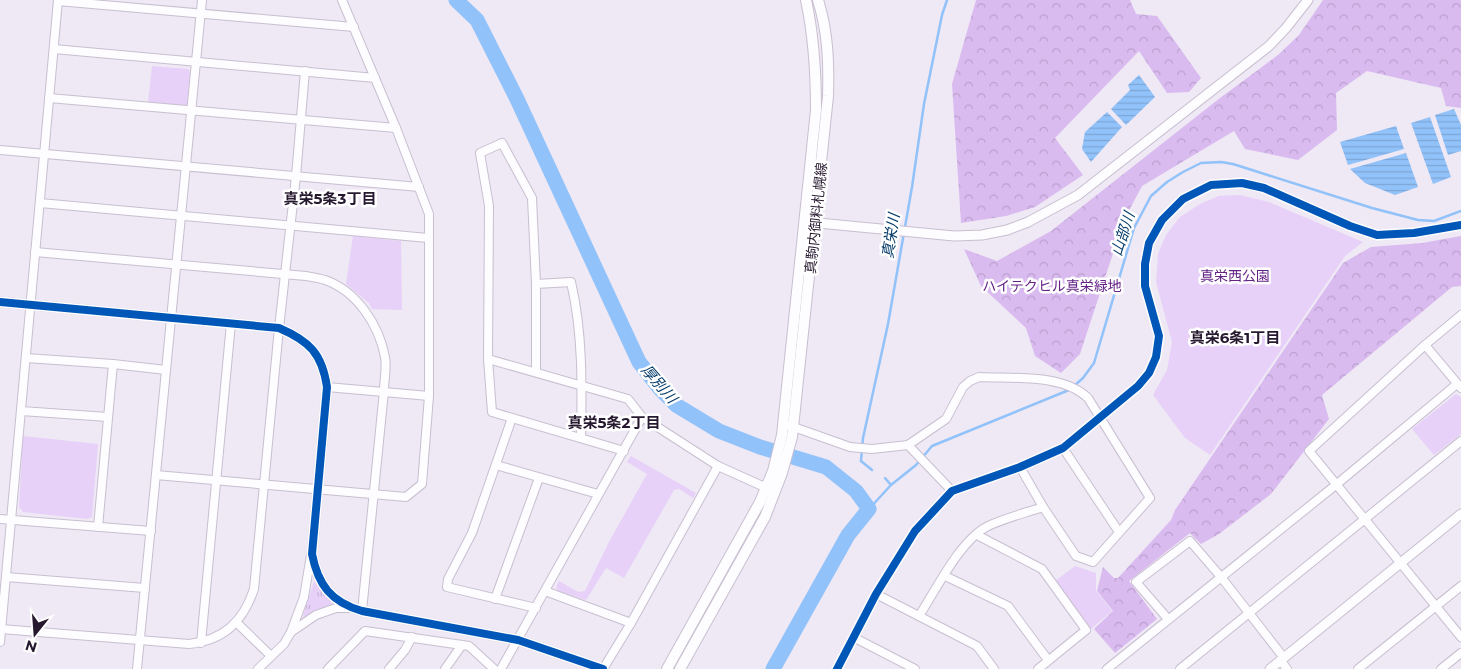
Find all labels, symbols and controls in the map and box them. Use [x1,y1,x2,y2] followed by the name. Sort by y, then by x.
[801,161,831,275] street label: 真駒内御料札幌線
[284,189,376,208] district label: 真栄5条3丁目
[1107,208,1139,258] water label: 山部川
[878,210,904,260] water label: 真栄川
[1200,267,1270,285] park label: 真栄西公園
[982,277,1122,295] park label: ハイテクヒル真栄緑地
[1190,328,1280,347] district label: 真栄6条1丁目
[637,360,683,408] water label: 厚別川
[568,413,660,432] district label: 真栄5条2丁目
[10,609,60,659] north arrow
[23,636,39,657] text: N

